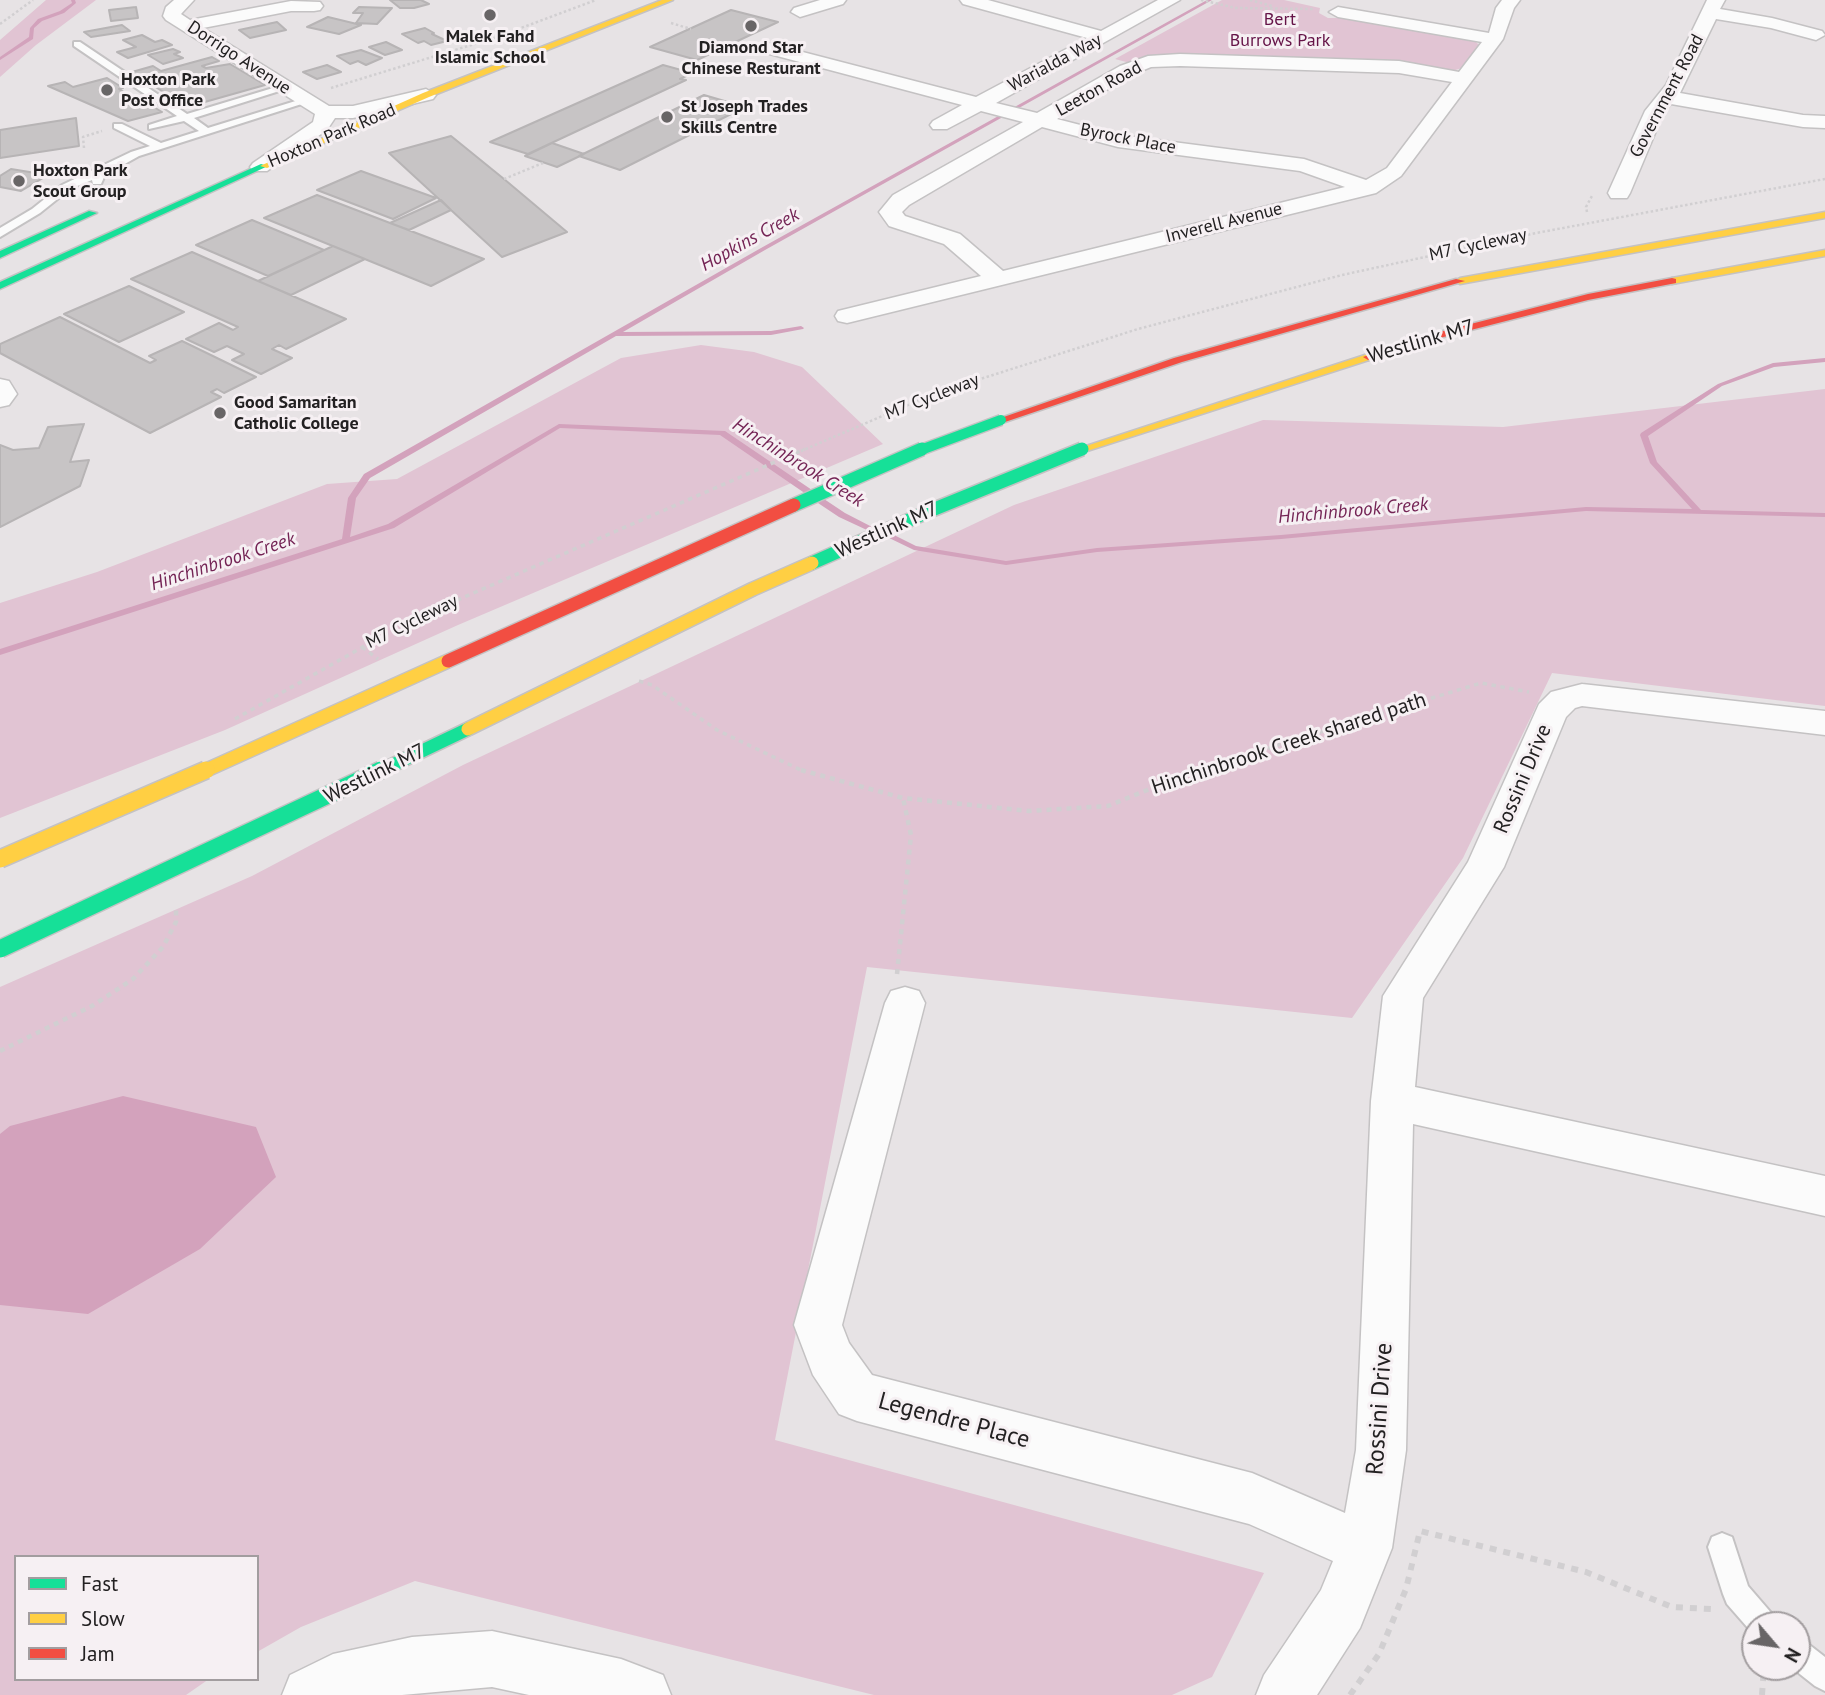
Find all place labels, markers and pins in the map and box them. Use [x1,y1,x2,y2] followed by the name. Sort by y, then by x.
[482,7,498,23] marker: Malek Fahd Islamic School
[743,18,759,34] marker: Diamond Star Chinese Resturant
[435,26,545,68] place label: Malek Fahd Islamic School
[682,37,820,80] place label: Diamond Star Chinese Resturant
[121,69,215,112] place label: Hoxton Park Post Office
[99,82,115,98] marker: Hoxton Park Post Office
[681,96,808,138] place label: St Joseph Trades Skills Centre
[659,109,675,125] marker: St Joseph Trades Skills Centre
[33,160,127,202] place label: Hoxton Park Scout Group
[11,173,27,189] marker: Hoxton Park Scout Group
[234,392,359,434] place label: Good Samaritan Catholic College
[212,405,228,421] marker: Good Samaritan Catholic College

